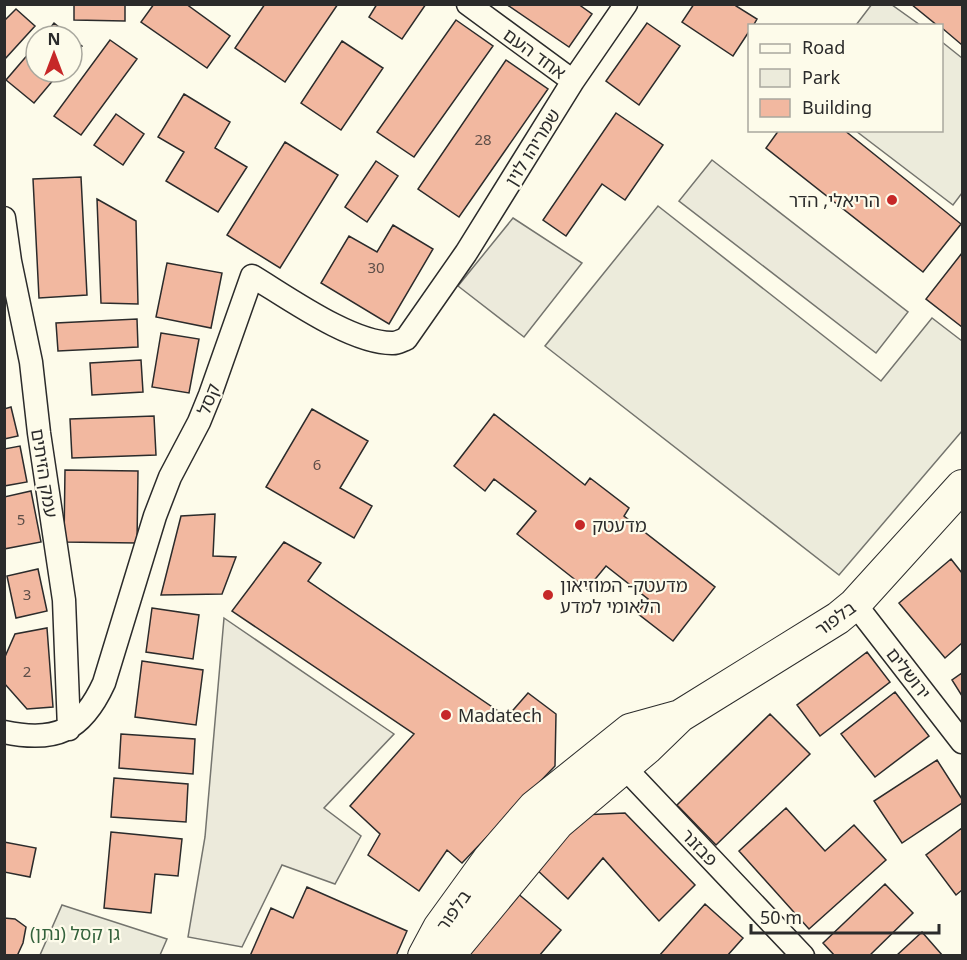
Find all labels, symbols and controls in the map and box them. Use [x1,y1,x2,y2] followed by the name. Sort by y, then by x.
[499,22,571,84] street label: אחד העם
[24,24,84,84] north arrow
[748,24,943,132] legend
[47,28,61,50] text: N
[802,35,845,59] text: Road
[802,65,840,89] text: Park
[802,95,872,119] text: Building
[499,104,565,190] street label: שמריהו לוין
[474,129,492,149] house number: 28
[789,188,880,212] place label: הריאלי, הדר
[885,193,899,207] marker: הריאלי, הדר
[367,257,385,277] house number: 30
[191,380,225,418] street label: קסל
[26,427,64,519] street label: עמק הזיתים
[313,454,321,474] house number: 6
[17,509,25,529] house number: 5
[592,513,647,537] place label: מדעטק
[573,518,587,532] marker: מדעטק
[560,573,688,618] place label: מדעטק- המוזיאון הלאומי למדע
[23,584,31,604] house number: 3
[541,588,555,602] marker: מדעטק- המוזיאון הלאומי למדע
[810,595,860,641] street label: בלפור
[881,642,937,704] street label: ירושלים
[23,661,31,681] house number: 2
[458,703,542,727] place label: Madatech
[439,708,453,722] marker: Madatech
[676,823,724,871] street label: פבזנר
[430,885,476,935] street label: בלפור
[751,897,938,935] scale bar
[760,905,802,929] text: 50 m
[30,921,120,945] park label: גן קסל (נתן)

